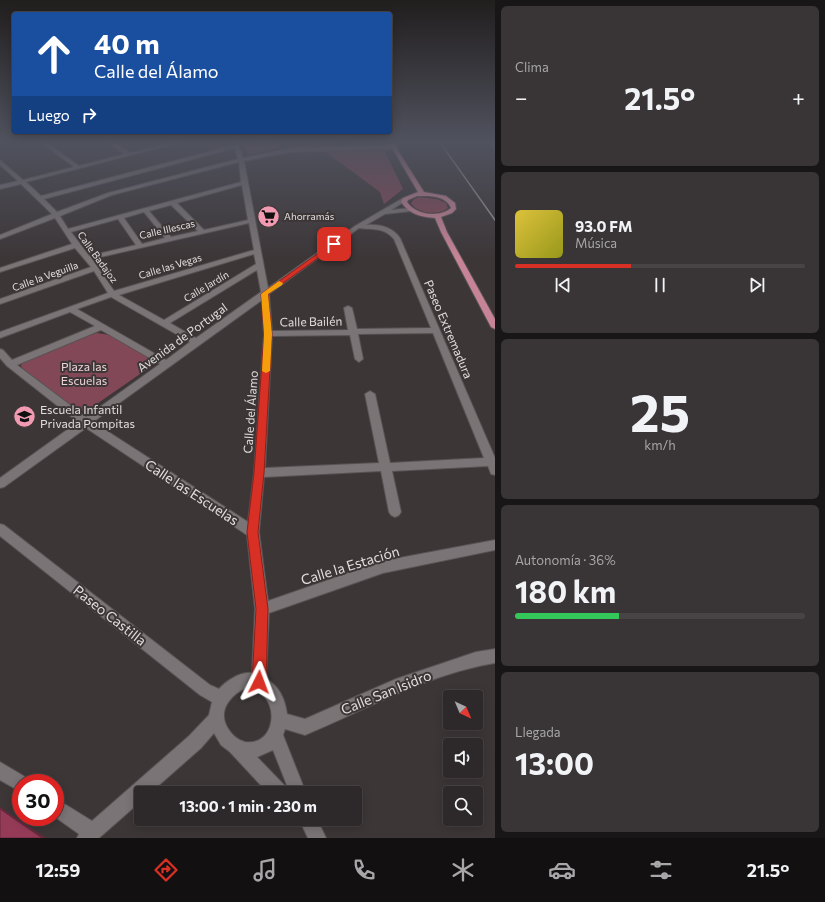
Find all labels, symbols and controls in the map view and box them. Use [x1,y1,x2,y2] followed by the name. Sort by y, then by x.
[94,26,160,60] text: 40 m
[28,28,80,80] icon: ahead
[515,59,549,75] text: Clima
[94,60,219,82] text: Calle del Álamo
[624,79,695,116] text: 21.5°
[515,84,528,111] text: −
[792,84,805,111] text: +
[78,104,100,126] icon: right
[28,106,70,124] text: Luego
[256,203,282,229] supermarket icon: Ahorramás
[284,210,335,222] place label: Ahorramás
[138,217,196,241] street label: Calle Illescas
[575,217,632,235] text: 93.0 FM
[317,227,351,261] pin
[75,229,121,285] street label: Calle Badajoz
[323,233,345,255] icon: arrive
[575,235,617,251] text: Música
[137,251,203,281] street label: Calle las Vegas
[10,258,80,294] street label: Calle la Veguilla
[181,268,231,304] street label: Calle Jardín
[552,274,574,296] icon: previous
[649,274,671,296] icon: pause
[746,274,768,296] icon: next
[422,278,476,380] street label: Paseo Extremadura
[134,300,230,374] street label: Avenida de Portugal
[280,313,342,329] street label: Calle Bailén
[61,359,107,387] park label: Plaza las Escuelas
[240,370,260,454] street label: Calle del Álamo
[630,379,690,443] text: 25
[40,402,135,430] place label: Escuela Infantil Privada Pompitas
[12,403,38,429] school or university icon: Escuela Infantil Privada Pompitas
[644,437,676,453] text: km/h
[142,455,242,529] street label: Calle las Escuelas
[299,542,401,588] street label: Calle la Estación
[515,552,616,568] text: Autonomía · 36%
[515,572,616,609] text: 180 km
[70,581,150,649] street label: Paseo Castilla
[238,661,280,703] position arrow
[338,666,434,718] street label: Calle San Isidro
[443,690,483,730] north arrow
[443,690,483,826] map controls
[515,724,561,740] text: Llegada
[443,738,483,778] button: sound
[515,744,594,781] text: 13:00
[12,774,64,826] speed limit sign: 30
[443,786,483,826] button: search
[179,797,317,815] text: 13:00 · 1 min · 230 m
[152,856,180,884] icon: directions
[251,856,279,884] icon: music
[350,856,378,884] icon: phone
[449,856,477,884] icon: climate
[548,856,576,884] icon: car
[647,856,675,884] icon: filters
[36,859,80,881] text: 12:59
[747,859,789,881] text: 21.5°

